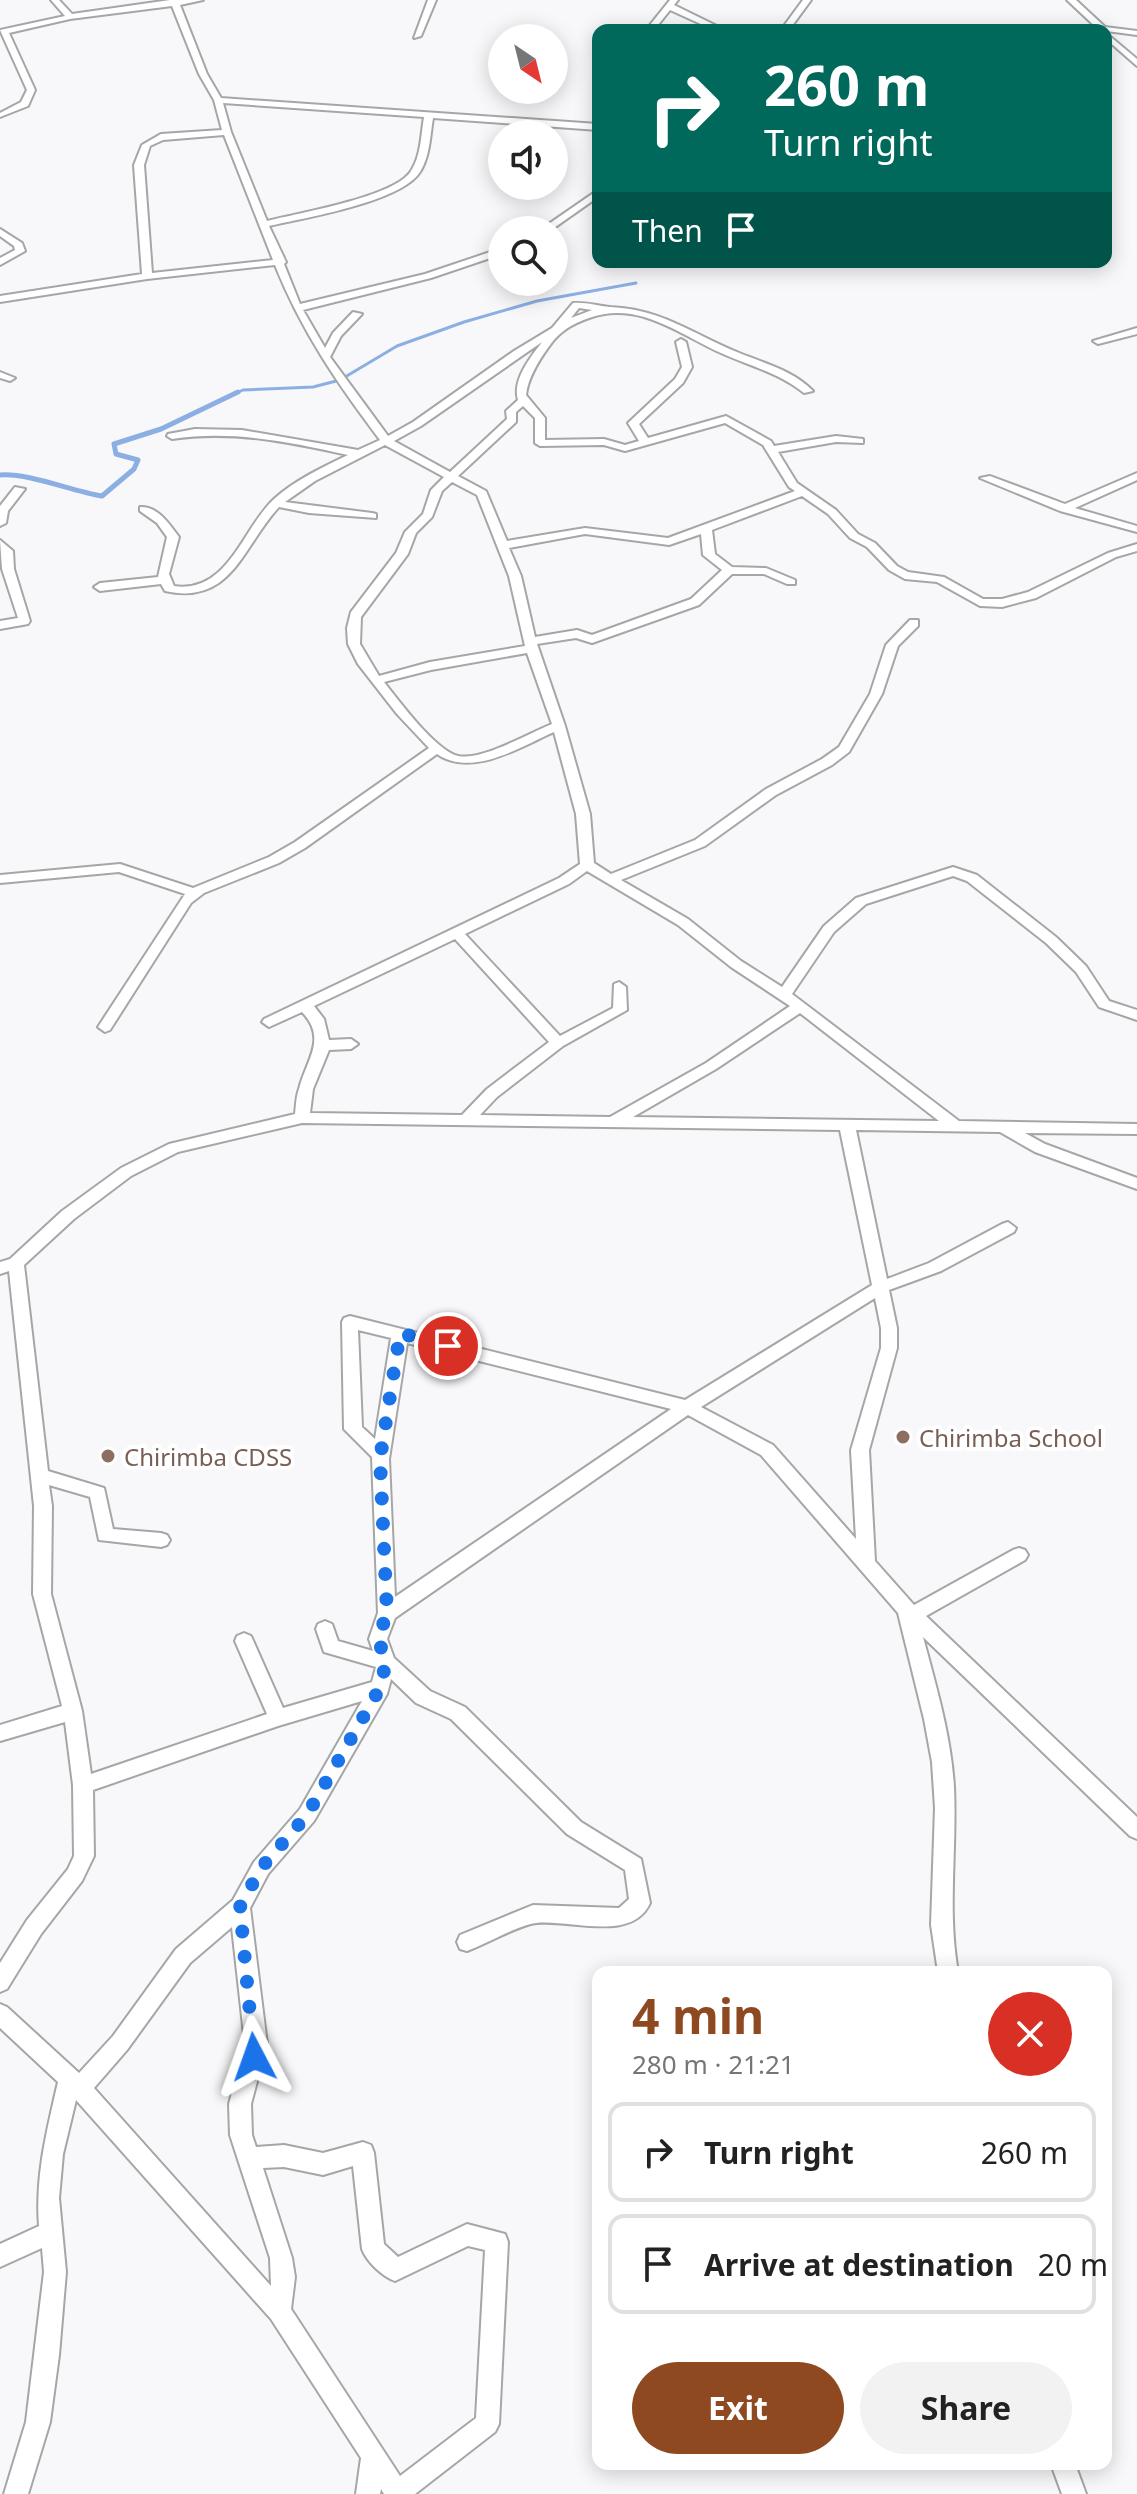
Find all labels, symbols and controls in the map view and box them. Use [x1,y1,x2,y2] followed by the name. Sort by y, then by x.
[488,24,568,104] north arrow
[488,24,568,296] map controls
[764,46,929,122] text: 260 m
[632,56,736,160] icon: right
[764,118,932,167] text: Turn right
[488,120,568,200] button: sound
[719,208,763,252] icon: arrive
[632,210,703,251] text: Then
[488,216,568,296] button: search
[414,1312,482,1380] pin
[426,1324,470,1368] icon: arrive
[919,1421,1103,1454] place label: Chirimba School
[894,1428,912,1446] marker: Chirimba School
[124,1440,292,1473] place label: Chirimba CDSS
[99,1447,117,1465] marker: Chirimba CDSS
[632,1983,764,2048] text: 4 min
[988,1992,1072,2076] button: close
[212,2015,296,2099] position arrow
[632,2046,795,2082] text: 280 m · 21:21
[636,2130,680,2174] icon: right
[704,2132,854,2173] text: Turn right
[981,2132,1068,2173] text: 260 m
[636,2242,680,2286] icon: arrive
[704,2244,1014,2285] text: Arrive at destination
[1038,2244,1108,2285] text: 20 m
[632,2362,844,2454] button: Exit
[860,2362,1072,2454] button: Share

